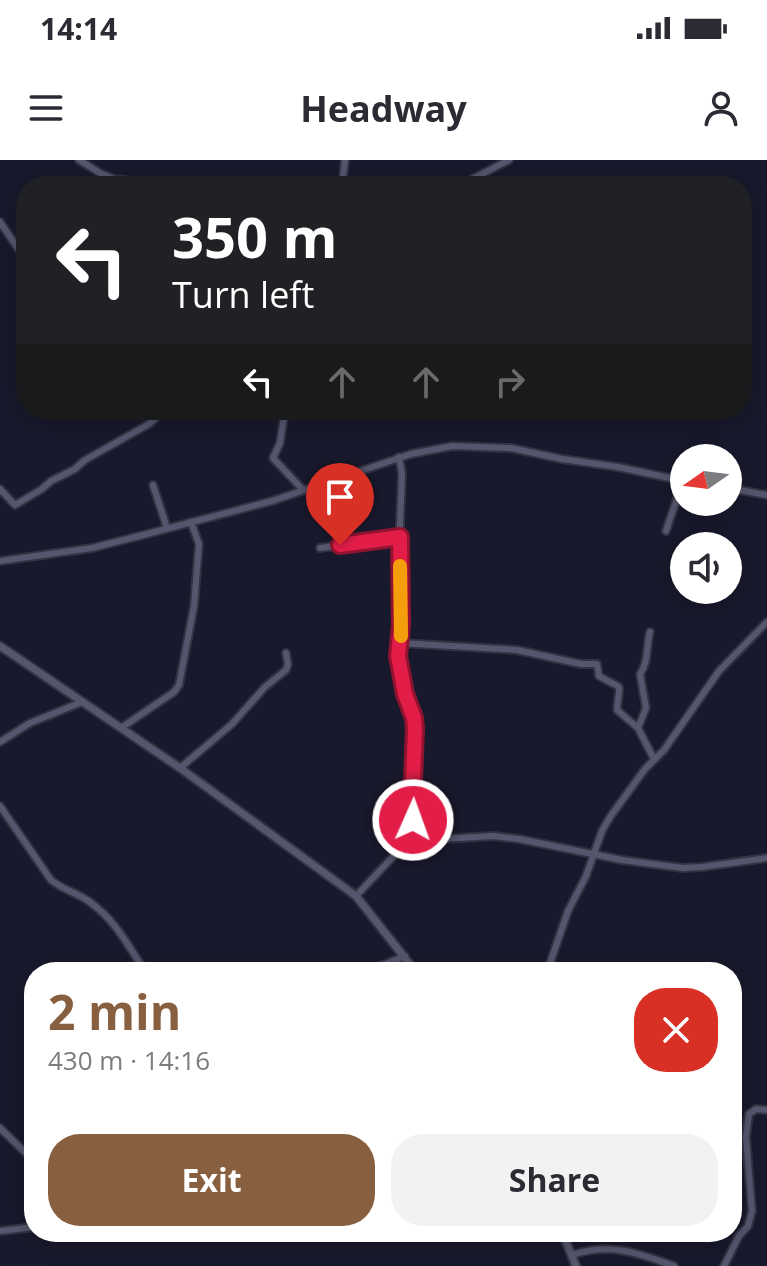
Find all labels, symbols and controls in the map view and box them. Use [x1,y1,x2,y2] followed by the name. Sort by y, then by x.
[40,8,117,49] text: 14:14
[300,84,467,133] text: Headway
[24,86,68,130] icon: menu
[699,86,743,130] icon: person
[172,198,338,274] text: 350 m
[40,208,144,312] icon: left
[172,270,314,319] text: Turn left
[236,360,280,404] icon: left
[320,360,364,404] icon: ahead
[404,360,448,404] icon: ahead
[488,360,532,404] icon: right
[670,444,742,516] north arrow
[670,444,742,604] map controls
[306,463,374,545] pin
[318,475,362,519] icon: arrive
[670,532,742,604] button: sound
[371,778,455,862] position arrow
[48,979,181,1044] text: 2 min
[634,988,718,1072] button: close
[48,1042,210,1078] text: 430 m · 14:16
[48,1134,375,1226] button: Exit
[391,1134,718,1226] button: Share

